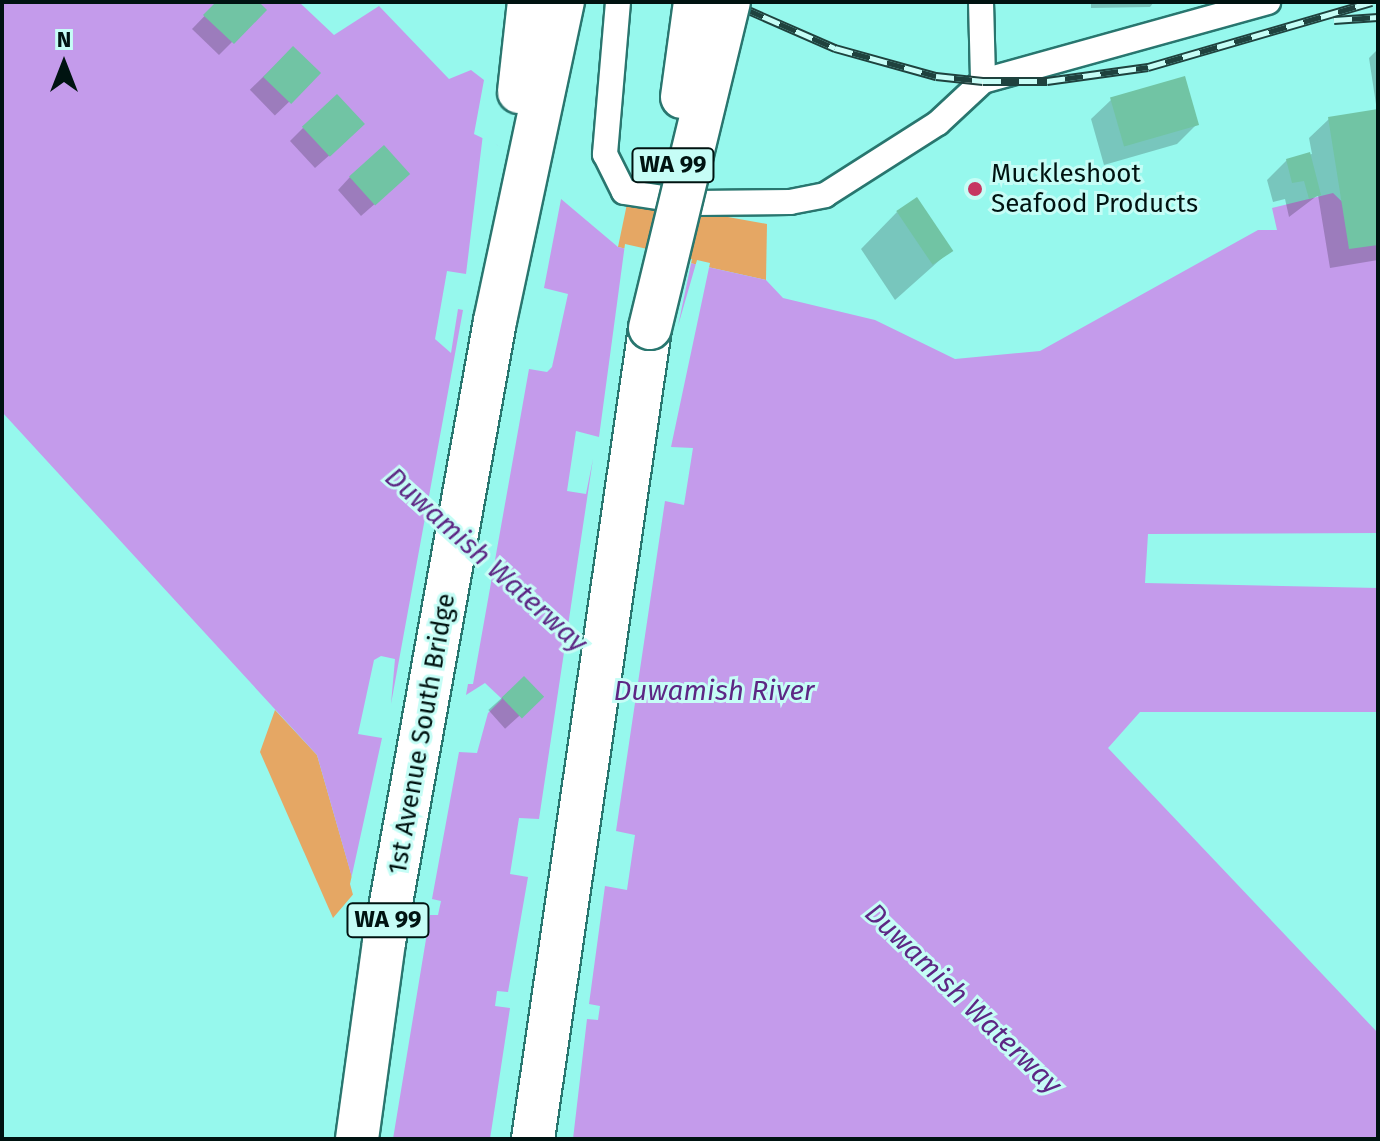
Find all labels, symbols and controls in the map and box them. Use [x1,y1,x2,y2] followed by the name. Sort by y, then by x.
[24,24,104,104] north arrow
[57,26,71,53] text: N
[631,145,715,185] road number: WA 99
[991,158,1198,220] place label: Muckleshoot Seafood Products
[966,180,984,198] marker: Muckleshoot Seafood Products
[378,460,594,660] water label: Duwamish Waterway
[382,591,462,877] street label: 1st Avenue South Bridge
[613,674,815,708] water label: Duwamish River
[858,897,1068,1101] water label: Duwamish Waterway
[346,900,430,940] road number: WA 99

